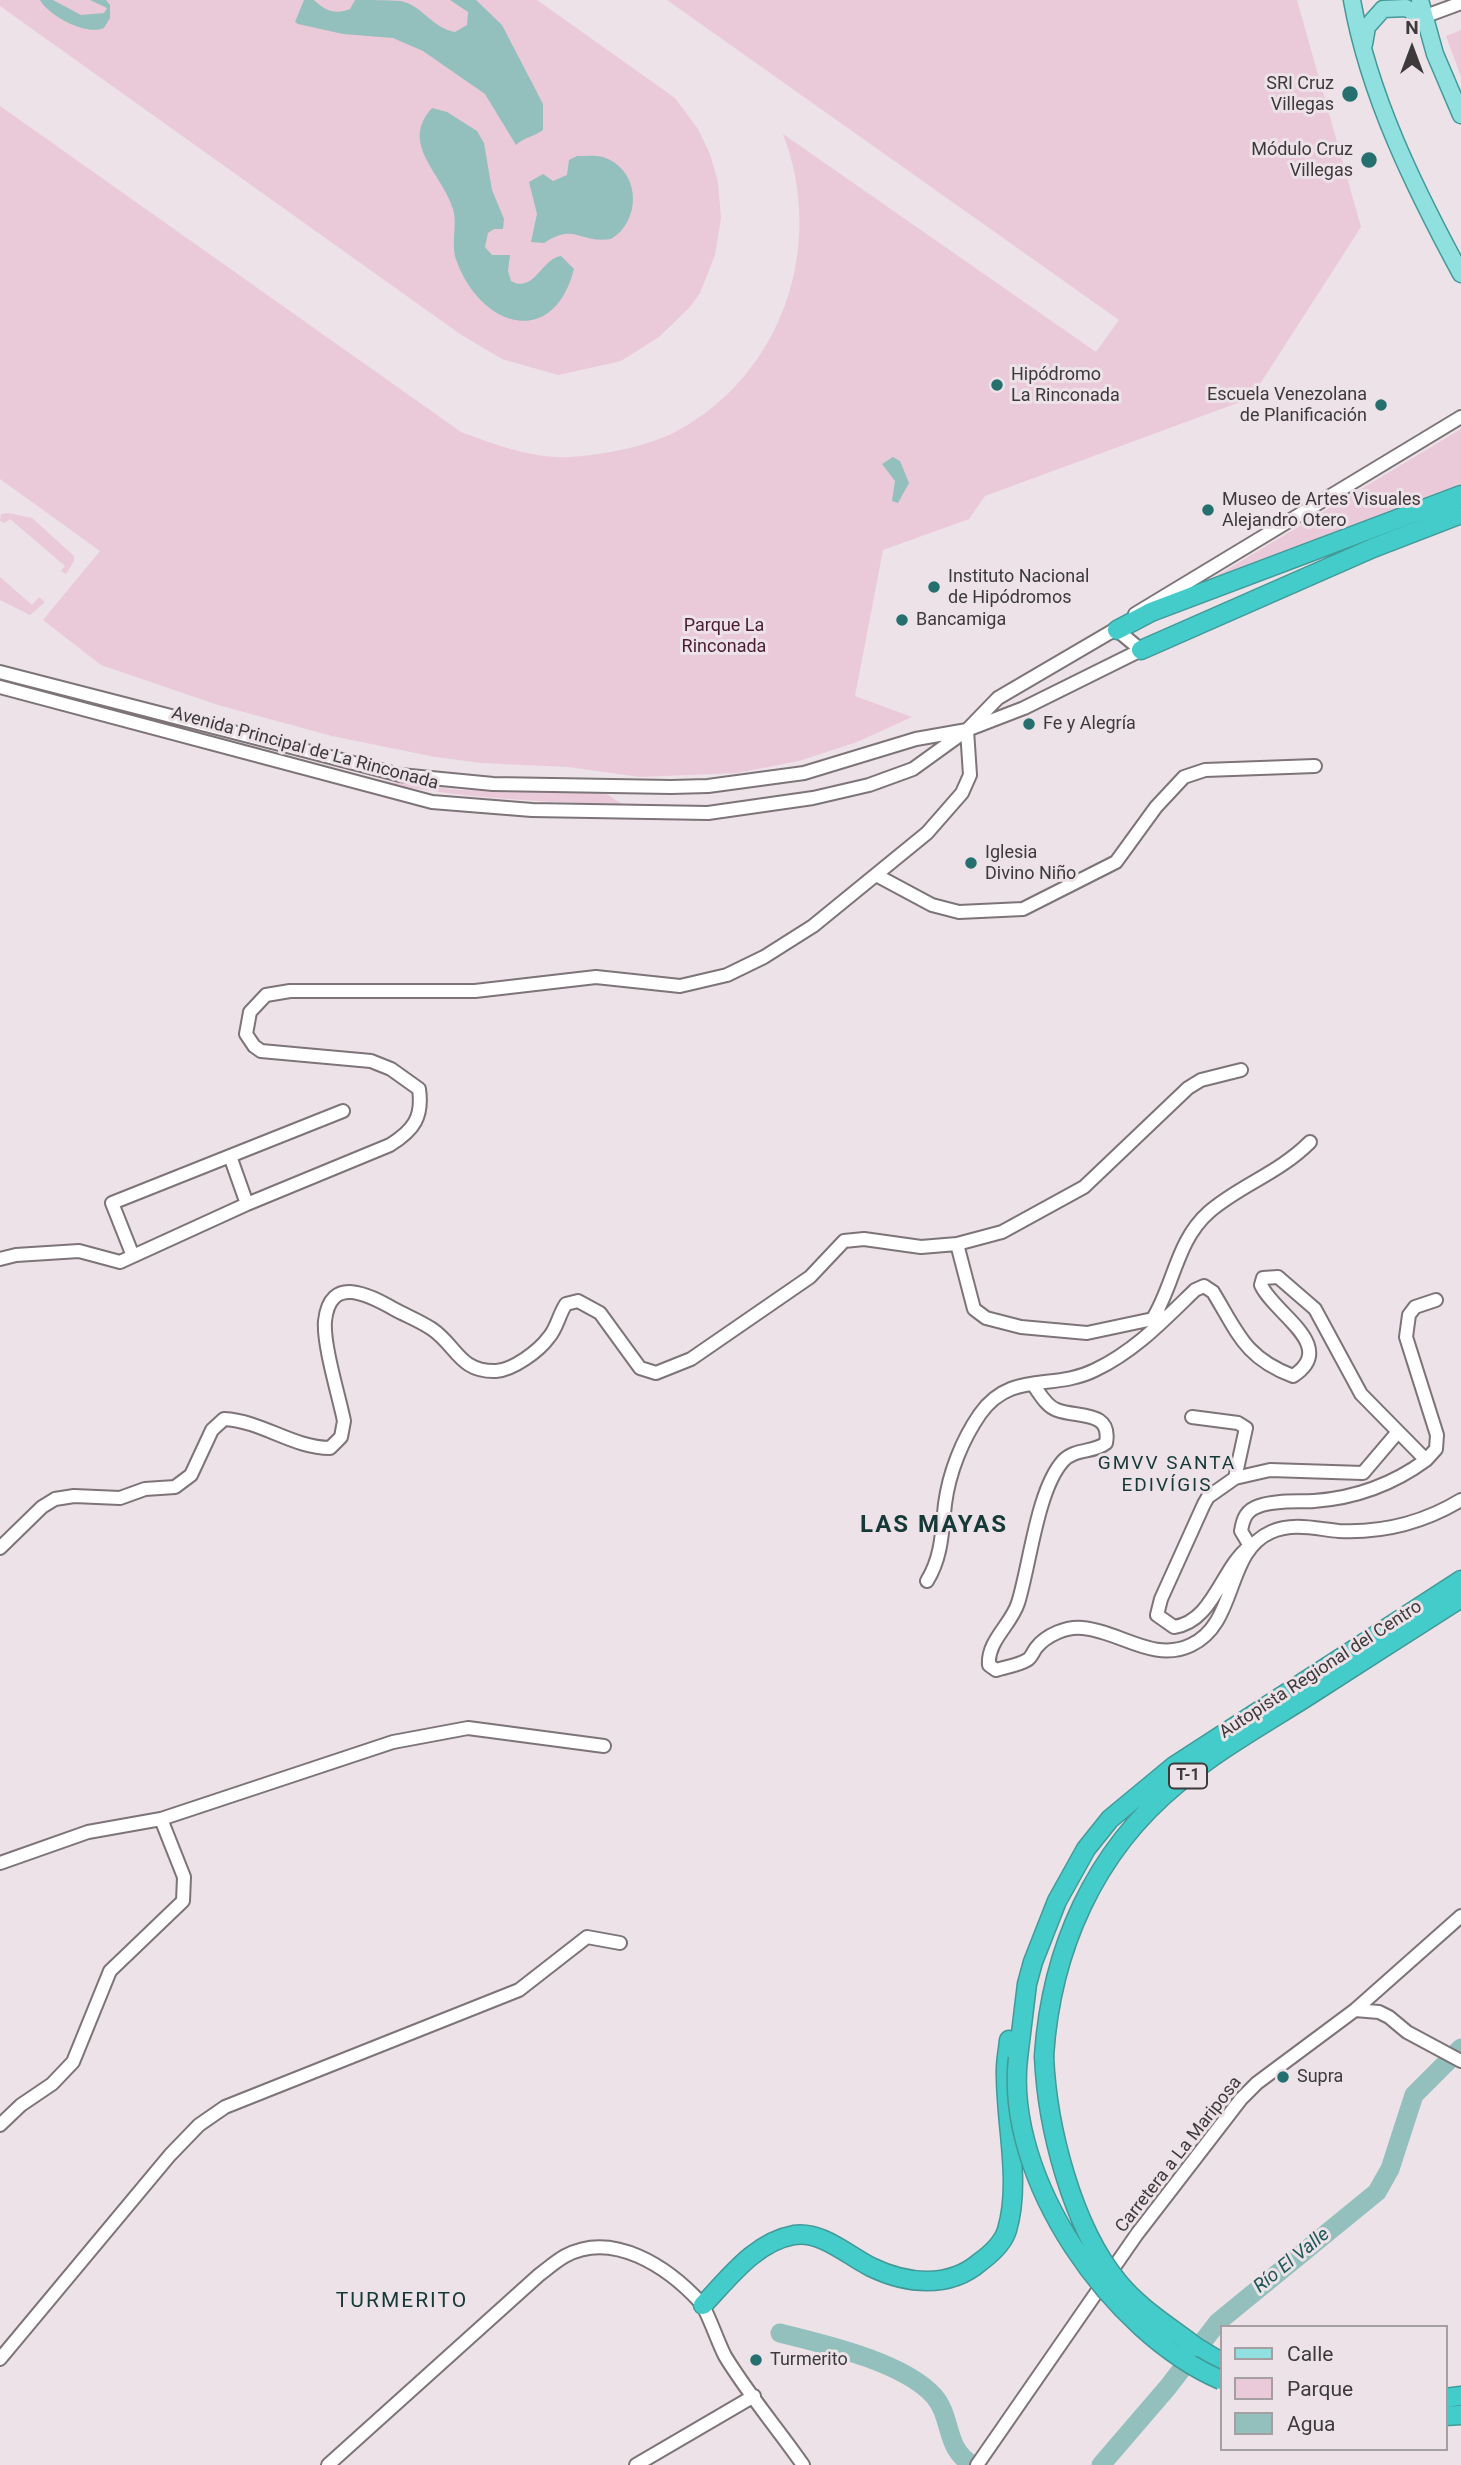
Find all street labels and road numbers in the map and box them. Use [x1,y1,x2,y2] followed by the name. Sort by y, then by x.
[169,703,441,795] street label: Avenida Principal de La Rinconada
[1216,1596,1426,1744] street label: Autopista Regional del Centro
[1169,1764,1207,1788] road number: T-1
[1111,2073,1247,2237] street label: Carretera a La Mariposa

